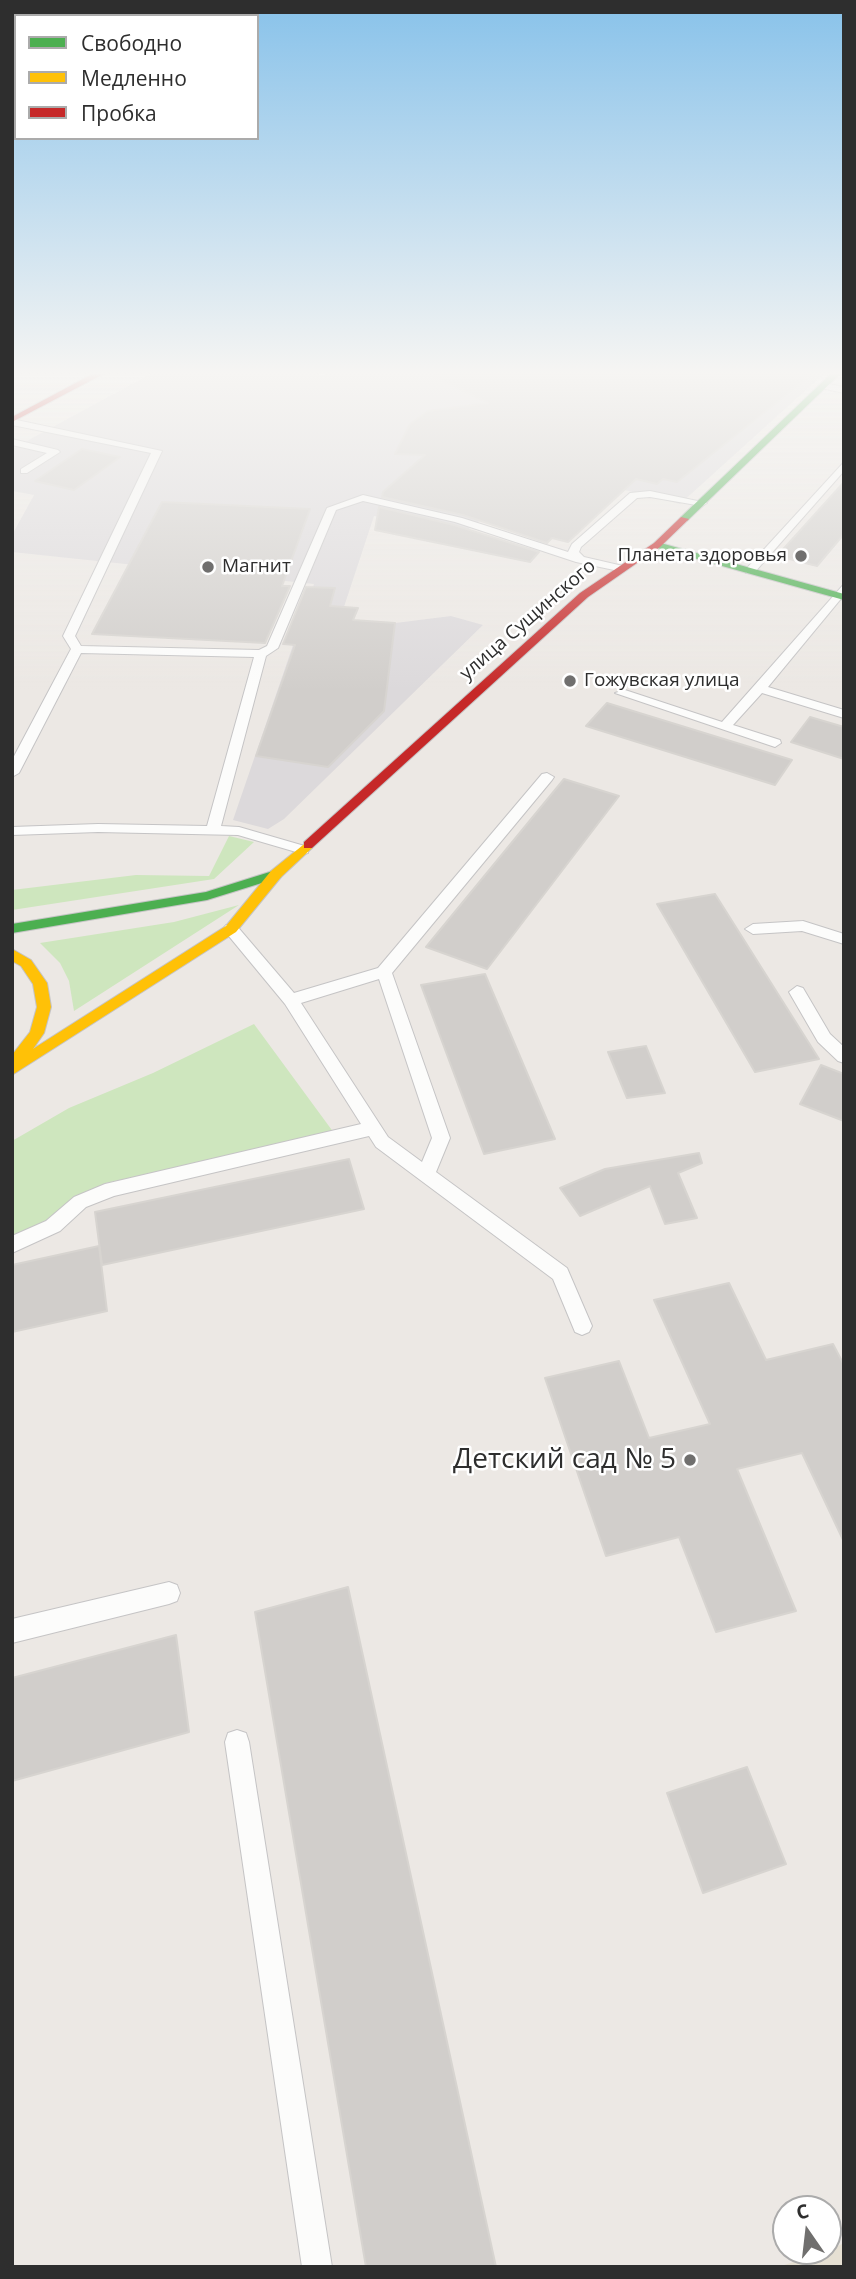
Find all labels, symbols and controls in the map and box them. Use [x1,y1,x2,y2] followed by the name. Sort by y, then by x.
[14,14,259,140] legend
[81,29,182,57] text: Свободно
[81,64,187,92] text: Медленно
[81,99,157,127] text: Пробка
[617,545,787,567] place label: Планета здоровья
[793,548,809,564] marker: Планета здоровья
[455,555,601,685] street label: улица Сущинского
[222,556,291,578] place label: Магнит
[200,559,216,575] marker: Магнит
[584,670,740,692] place label: Гожувская улица
[562,673,578,689] marker: Гожувская улица
[453,1443,676,1477] place label: Детский сад № 5
[682,1452,698,1468] marker: Детский сад № 5
[772,2195,842,2265] north arrow
[793,2197,811,2226] text: С

